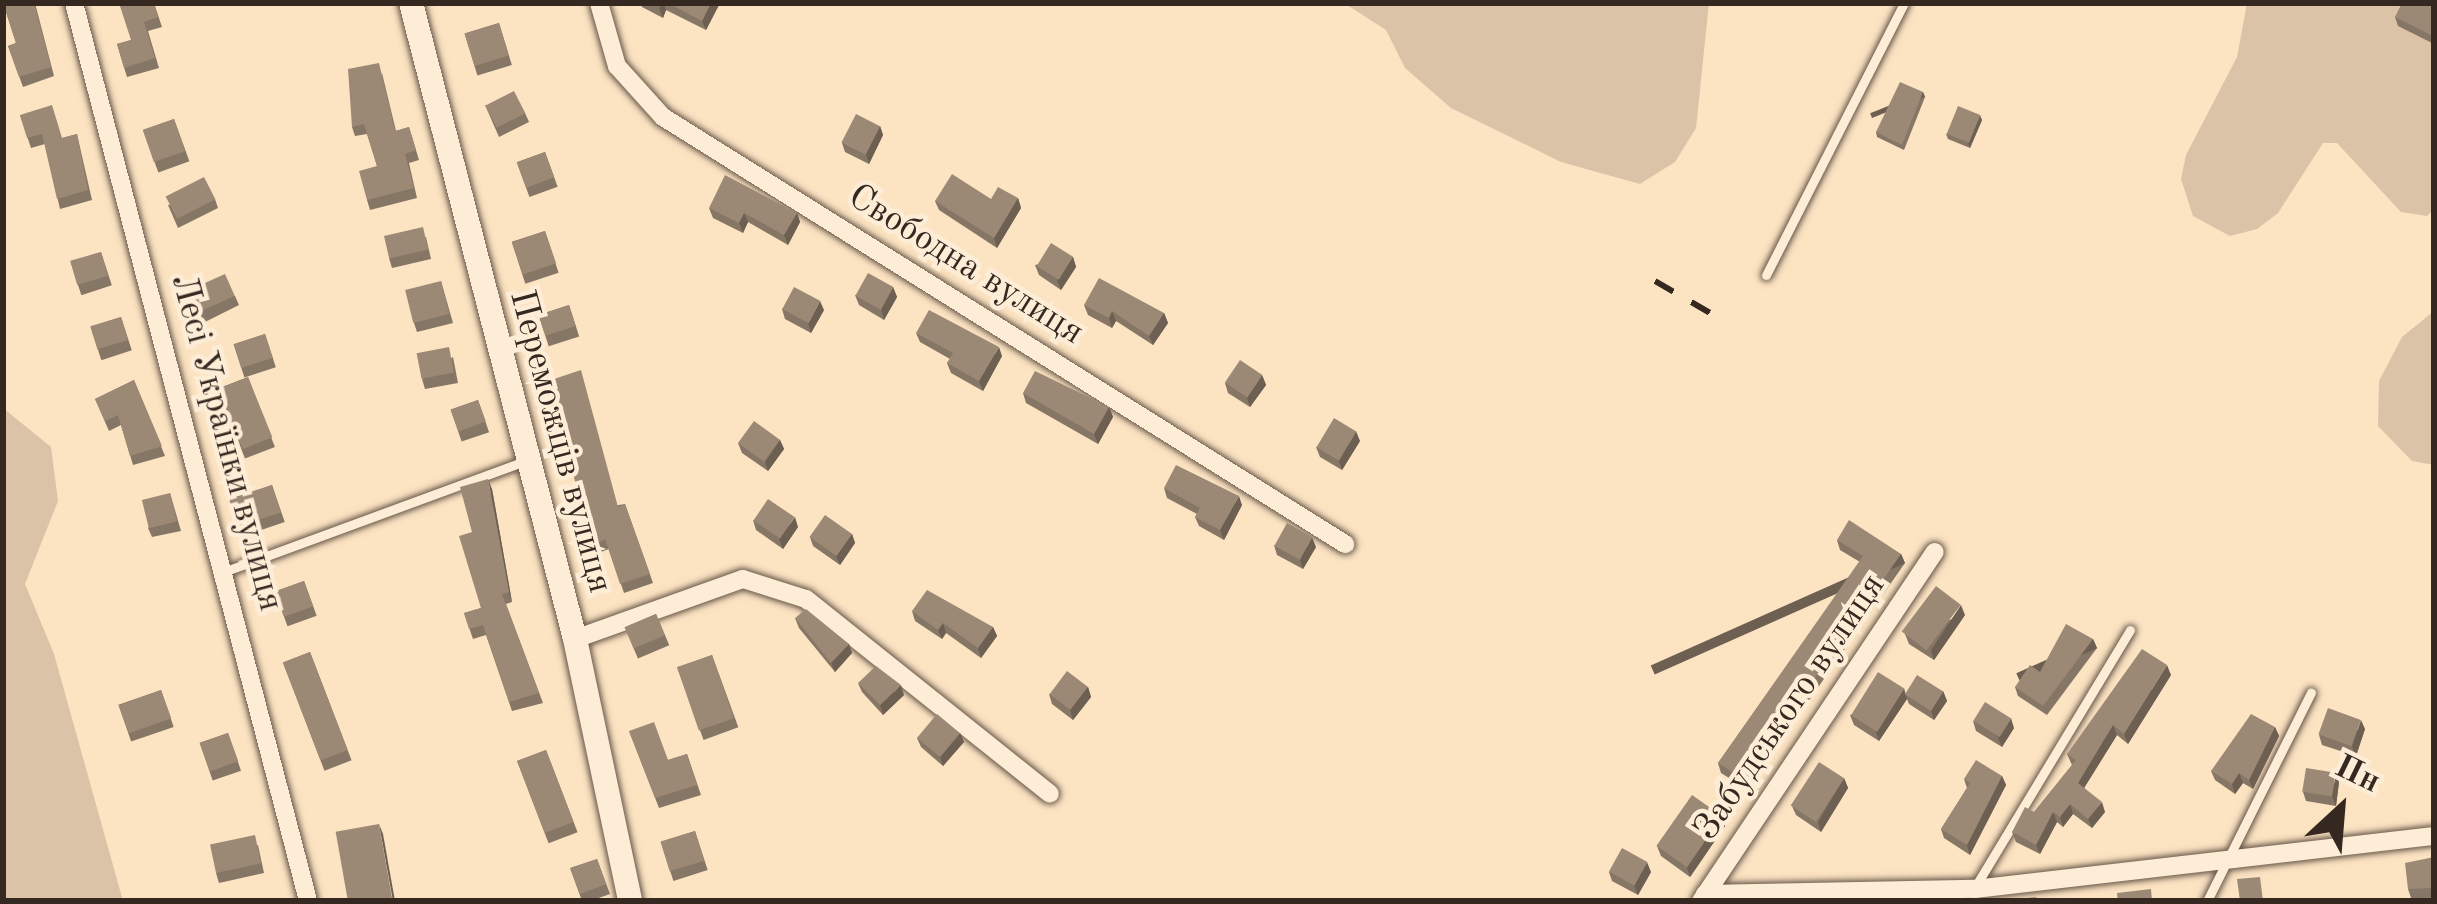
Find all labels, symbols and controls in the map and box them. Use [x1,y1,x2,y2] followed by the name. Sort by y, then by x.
[839,176,1091,356] street label: Свободна вулиця
[159,270,291,616] street label: Лесі Українки вулиця
[498,286,620,598] street label: Переможців вулиця
[1686,567,1896,849] street label: Забудського вулиця
[2281,748,2401,868] north arrow
[2329,750,2385,800] text: Пн

